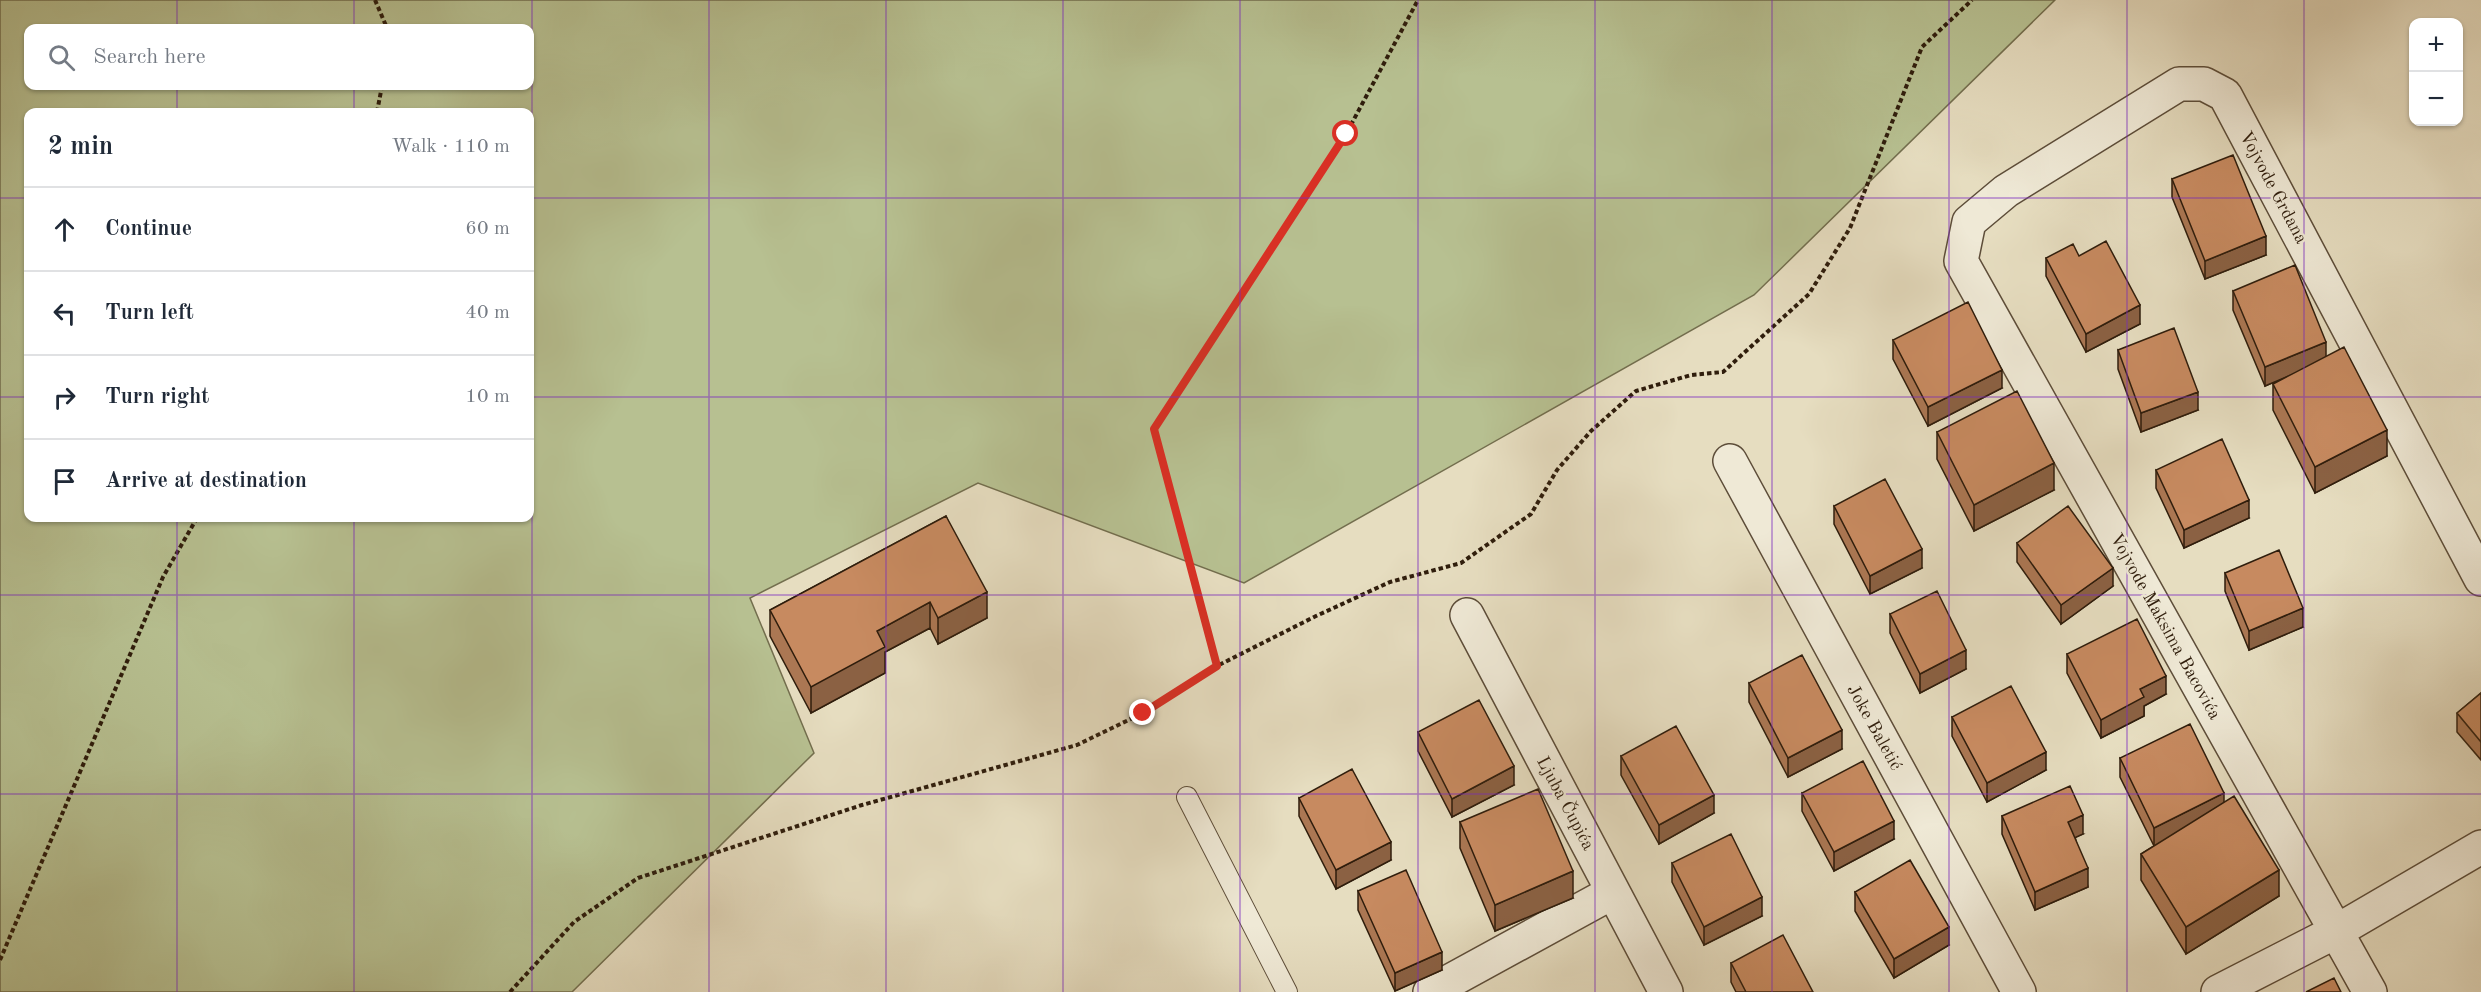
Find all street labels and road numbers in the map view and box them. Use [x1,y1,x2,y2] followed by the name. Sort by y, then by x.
[2236,128,2310,247] street label: Vojvode Grdana
[2106,530,2224,723] street label: Vojvode Maksima Bacovića
[1843,682,1905,773] street label: Joke Baletić
[1533,751,1602,853] street label: Ljuba Čupića

